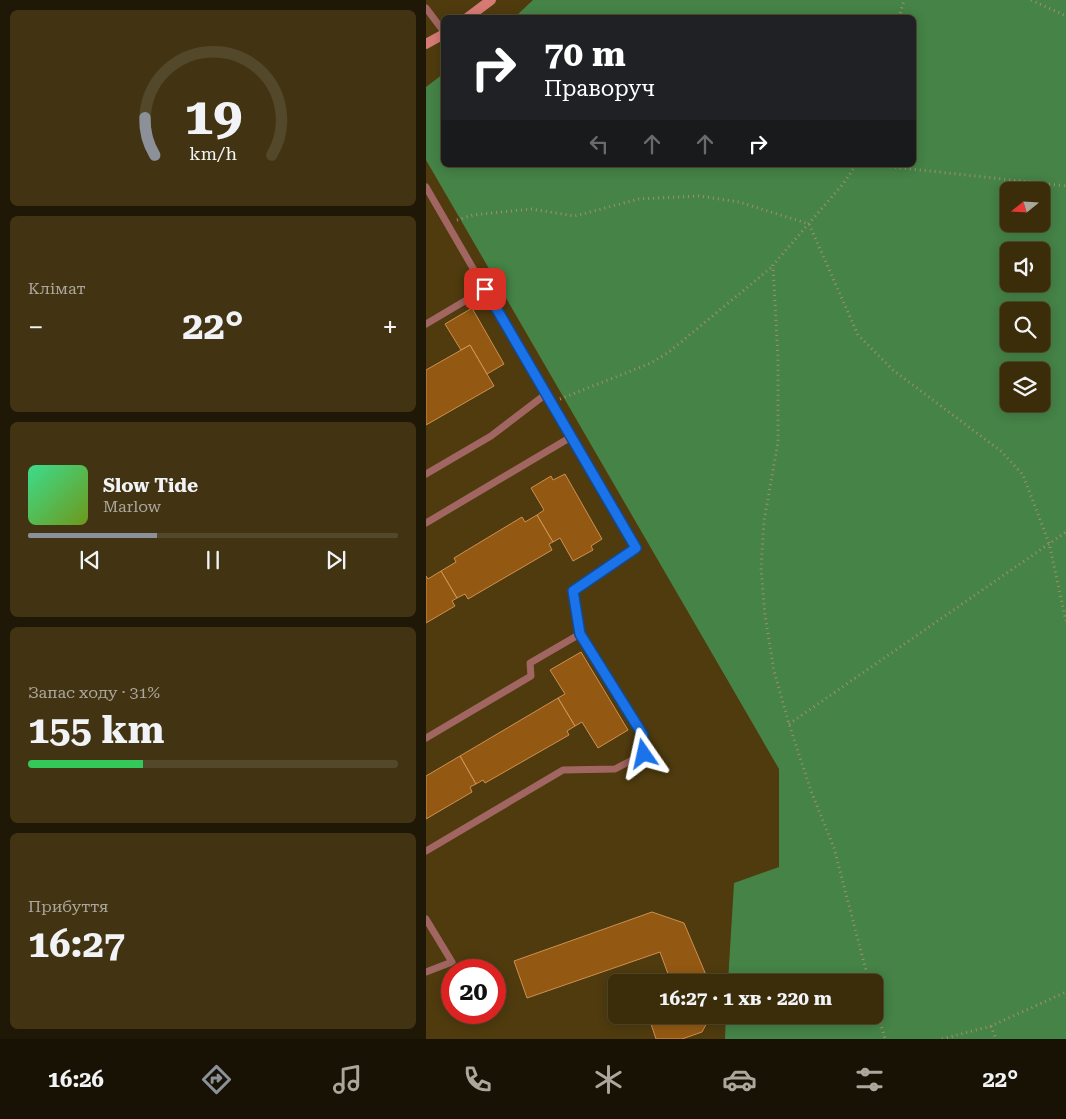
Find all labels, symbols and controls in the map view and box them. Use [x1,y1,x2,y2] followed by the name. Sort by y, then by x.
[544,34,626,75] text: 70 m
[461,35,526,100] icon: right
[544,76,655,101] text: Праворуч
[184,86,242,147] text: 19
[585,130,613,158] icon: left
[638,130,666,158] icon: ahead
[691,130,719,158] icon: ahead
[744,130,772,158] icon: right
[189,143,237,164] text: km/h
[1000,182,1050,232] north arrow
[1000,182,1050,412] map controls
[1000,242,1050,292] button: sound
[464,268,506,310] pin
[471,275,499,303] icon: arrive
[28,279,86,298] text: Клімат
[1000,302,1050,352] button: search
[182,304,244,348] text: 22°
[28,311,44,344] text: −
[382,311,398,344] text: +
[1000,362,1050,412] button: layers
[103,474,198,497] text: Slow Tide
[103,497,161,516] text: Marlow
[76,546,104,574] icon: previous
[199,546,227,574] icon: pause
[322,546,350,574] icon: next
[28,683,160,702] text: Запас ходу · 31%
[28,708,164,752] text: 155 km
[617,727,669,779] position arrow
[28,897,108,916] text: Прибуття
[28,922,125,966] text: 16:27
[441,959,506,1024] speed limit sign: 20
[659,987,832,1010] text: 16:27 · 1 хв · 220 m
[199,1062,234,1097] icon: directions
[330,1062,365,1097] icon: music
[460,1062,495,1097] icon: phone
[591,1062,626,1097] icon: climate
[722,1062,757,1097] icon: car
[852,1062,887,1097] icon: filters
[48,1067,104,1092] text: 16:26
[983,1067,1018,1092] text: 22°

